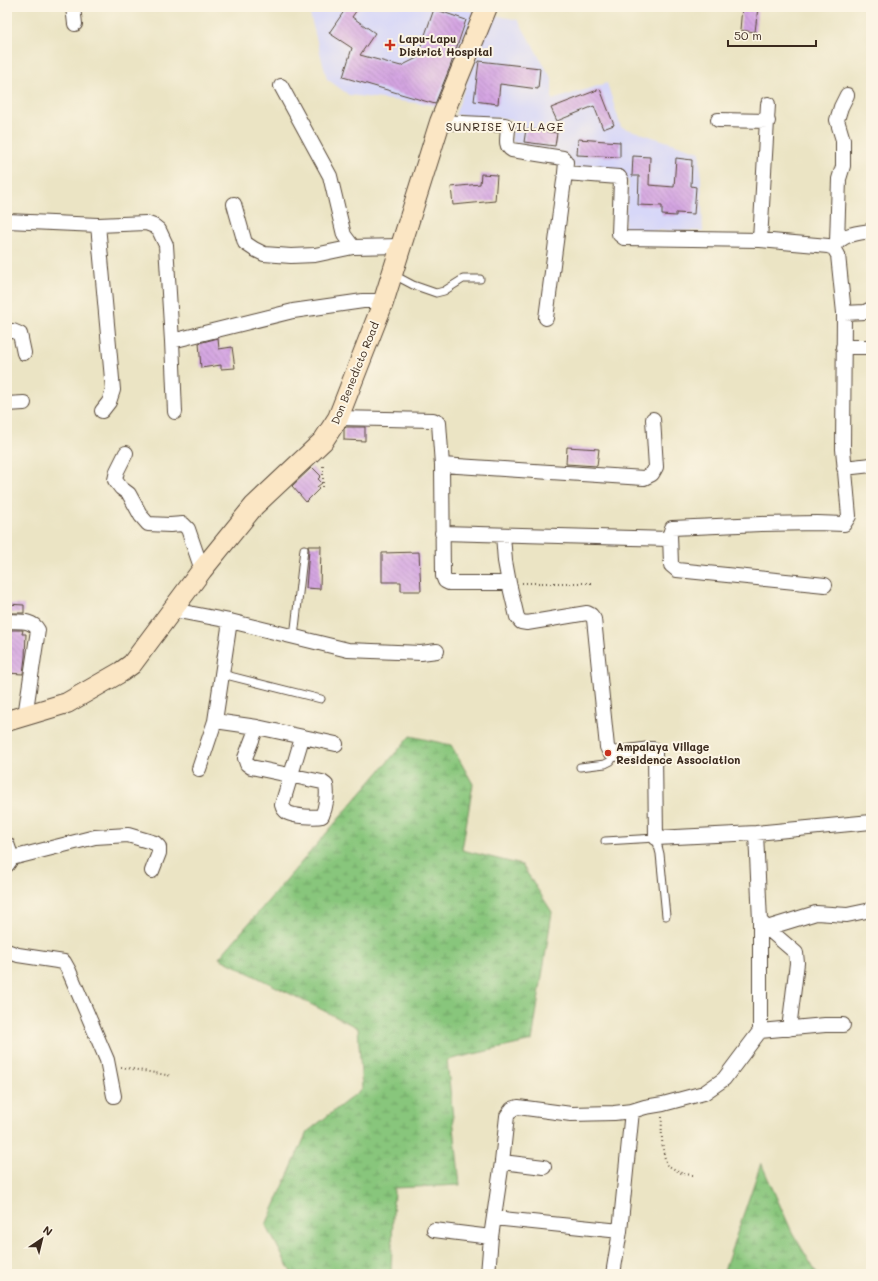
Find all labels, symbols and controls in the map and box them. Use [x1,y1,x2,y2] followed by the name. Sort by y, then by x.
[728,22,816,48] scale bar
[734,27,762,43] text: 50 m
[399,31,492,59] place label: Lapu-Lapu District Hospital
[384,39,396,51] marker: Lapu-Lapu District Hospital
[446,118,564,134] district label: SUNRISE VILLAGE
[327,319,382,426] street label: Don Benedicto Road
[616,739,740,767] place label: Ampalaya Village Residence Association
[603,748,613,758] marker: Ampalaya Village Residence Association
[22,1219,62,1259] north arrow
[40,1222,56,1239] text: N

